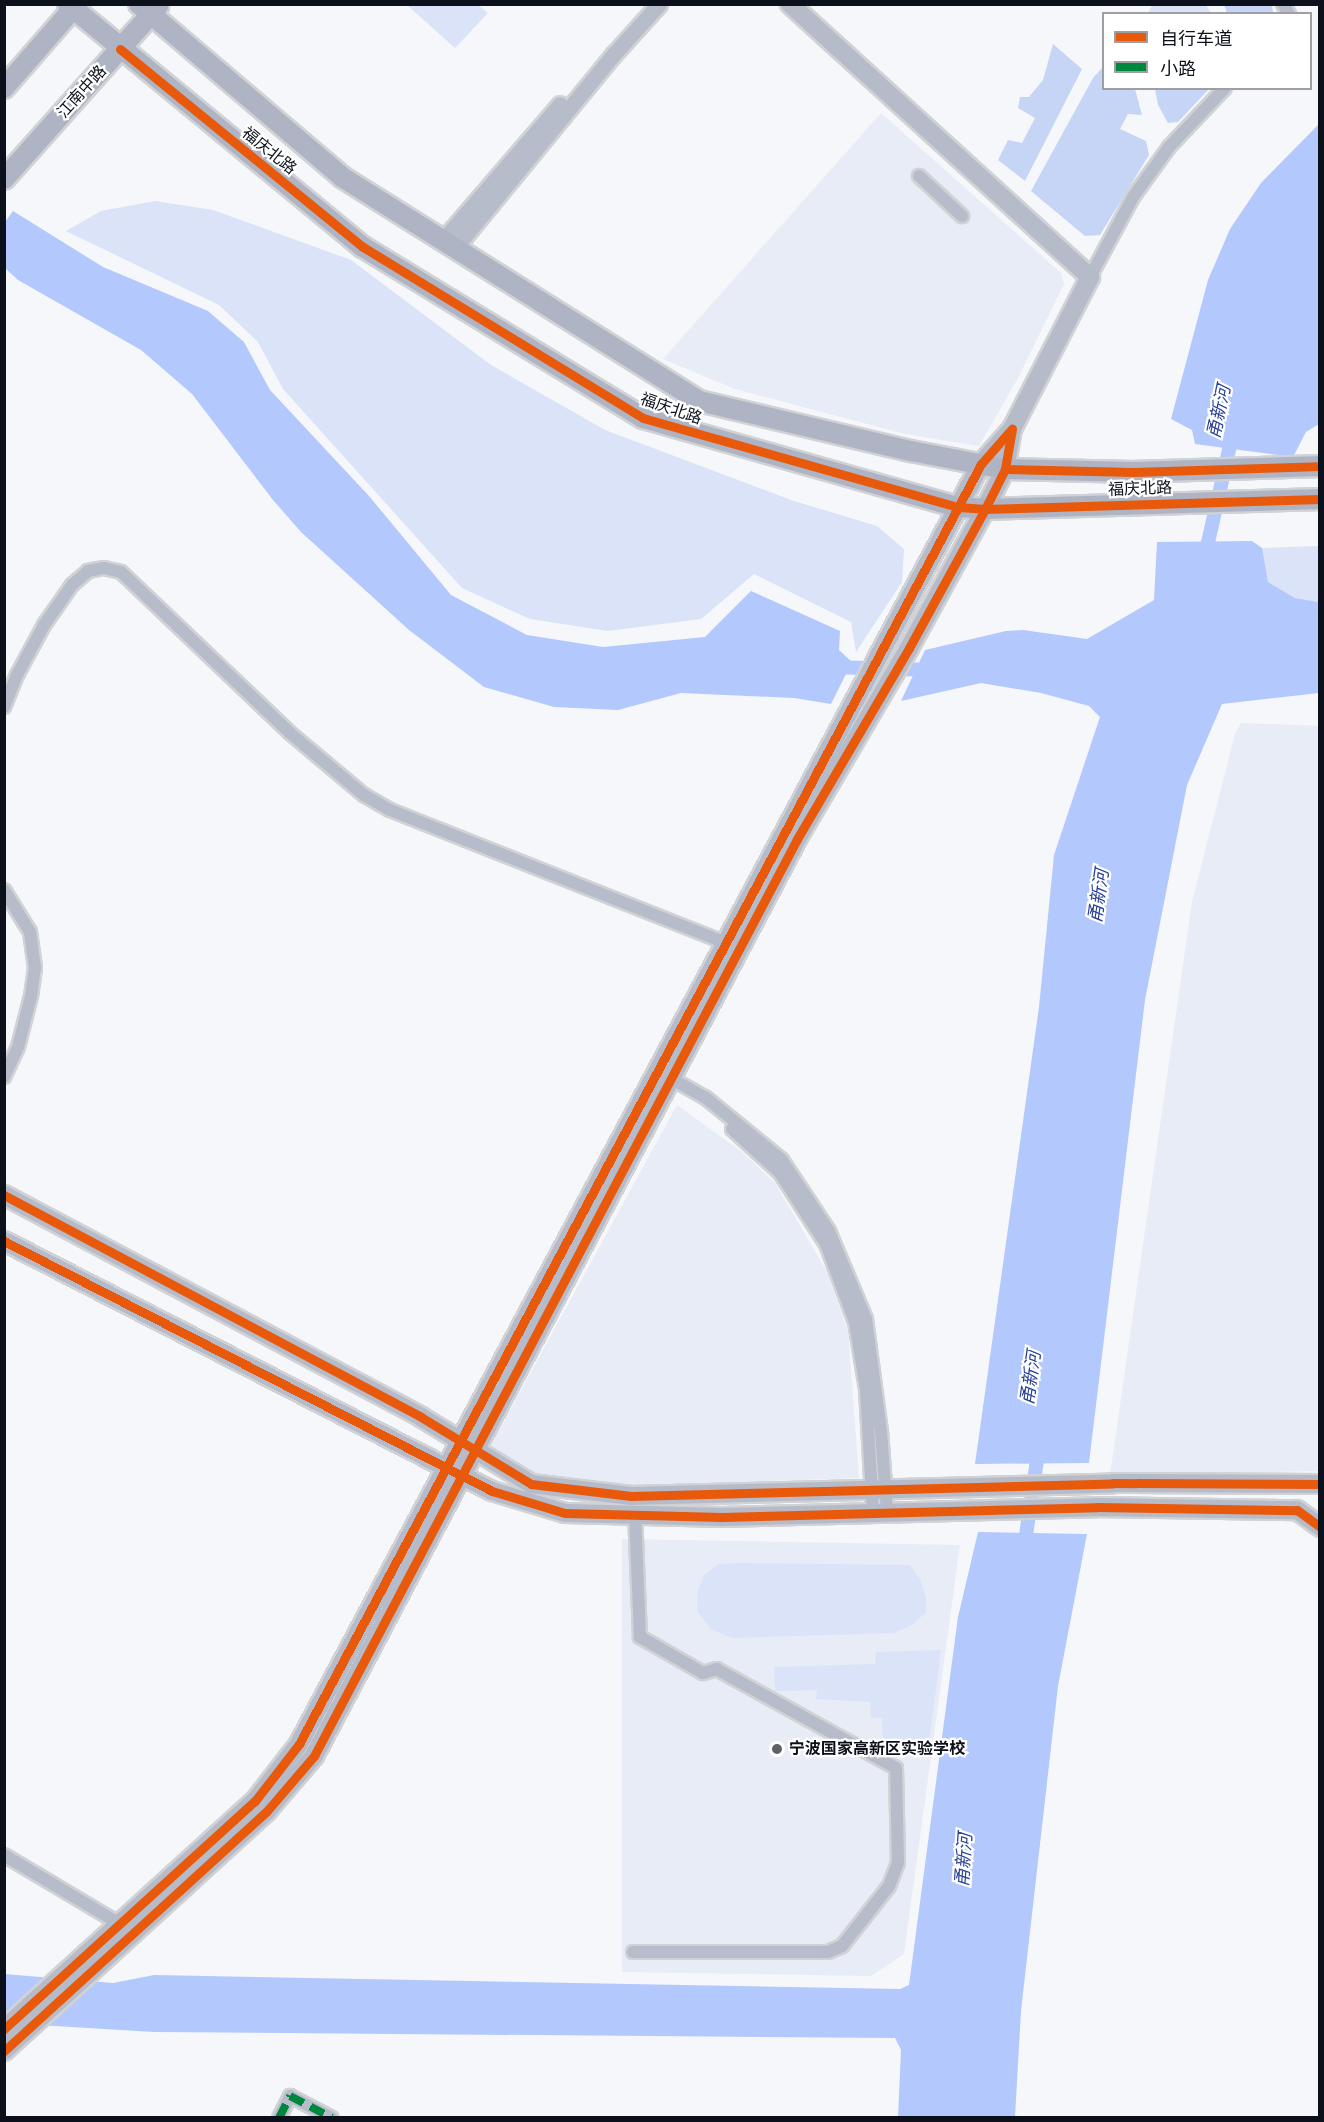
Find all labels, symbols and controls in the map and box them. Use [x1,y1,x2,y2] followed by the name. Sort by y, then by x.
[1102,12,1312,90] legend
[1160,28,1232,49] text: 自行车道
[1160,58,1196,79] text: 小路
[53,62,111,122] street label: 江南中路
[238,123,300,179] street label: 福庆北路
[1203,383,1235,441] water label: 甬新河
[638,390,704,428] street label: 福庆北路
[1108,478,1172,500] street label: 福庆北路
[1085,868,1113,924] water label: 甬新河
[1017,1350,1045,1406] water label: 甬新河
[789,1739,965,1759] place label: 宁波国家高新区实验学校
[770,1742,784,1756] marker: 宁波国家高新区实验学校
[951,1832,977,1888] water label: 甬新河

